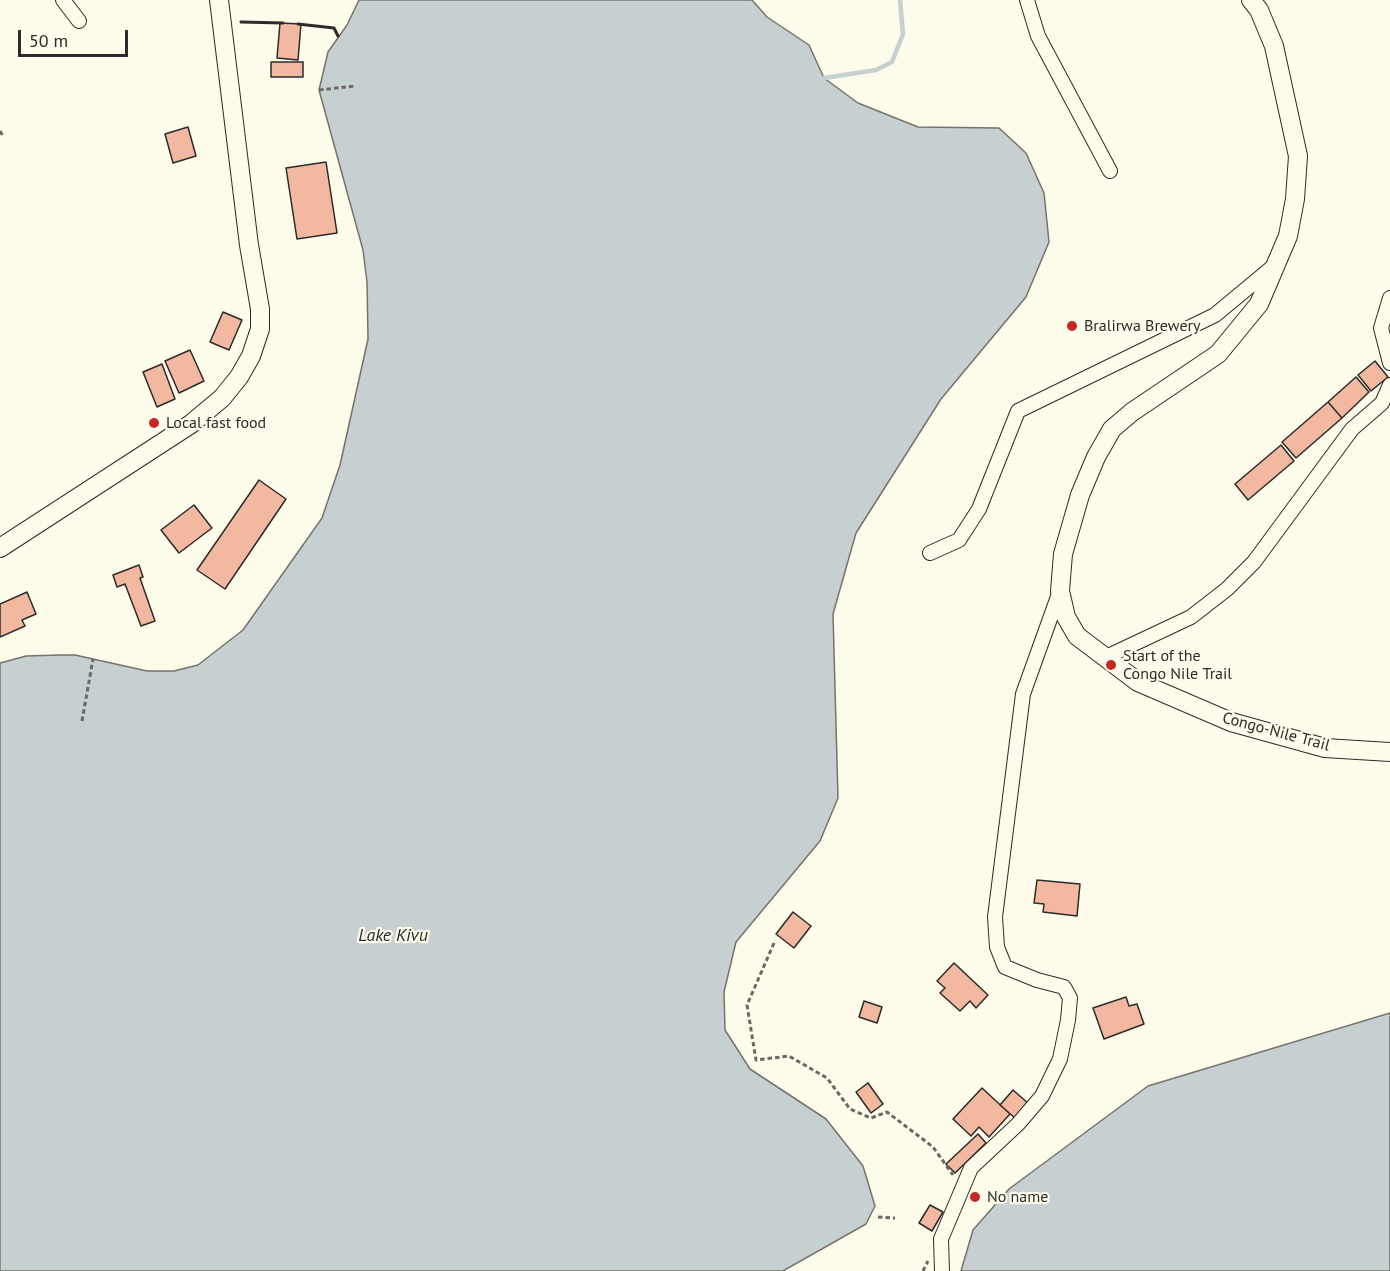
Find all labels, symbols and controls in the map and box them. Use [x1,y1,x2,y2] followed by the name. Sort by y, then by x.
[21,18,130,56] scale bar
[29,29,68,52] text: 50 m
[1084,316,1200,336] place label: Bralirwa Brewery
[1065,319,1079,333] marker: Bralirwa Brewery
[166,413,266,433] place label: Local fast food
[147,416,161,430] marker: Local fast food
[1123,646,1232,684] place label: Start of the Congo Nile Trail
[1104,658,1118,672] marker: Start of the Congo Nile Trail
[1220,708,1332,756] street label: Congo-Nile Trail
[358,925,428,947] water label: Lake Kivu
[987,1187,1048,1207] place label: No name
[968,1190,982,1204] marker: No name

